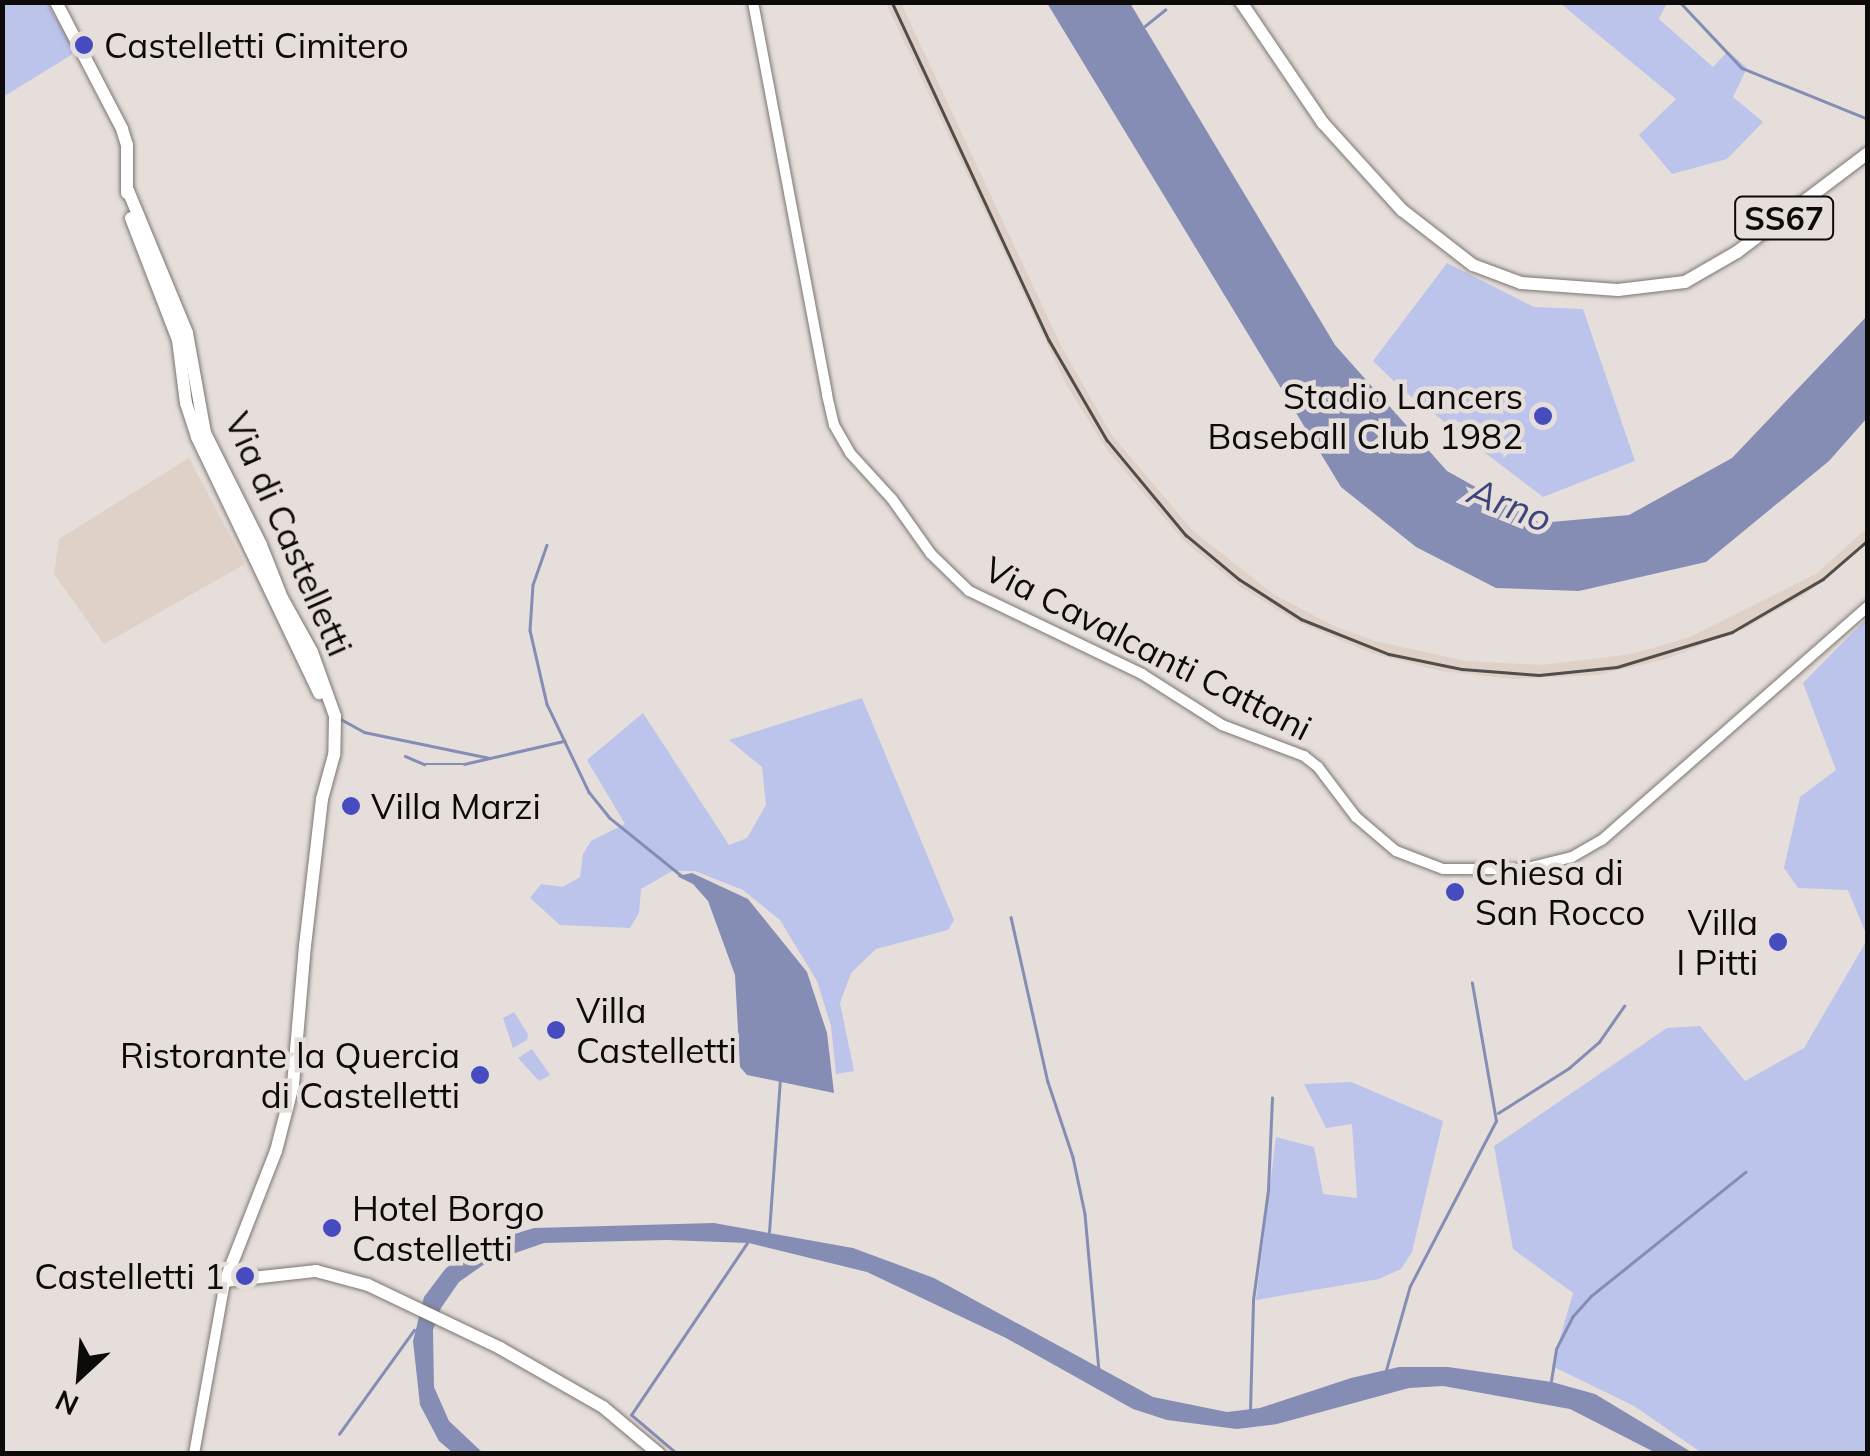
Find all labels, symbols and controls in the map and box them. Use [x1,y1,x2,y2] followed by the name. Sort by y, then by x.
[104,24,409,66] place label: Castelletti Cimitero
[73,34,95,56] marker: Castelletti Cimitero
[1734,191,1834,245] road number: SS67
[1207,375,1523,457] place label: Stadio Lancers Baseball Club 1982
[1532,405,1554,427] marker: Stadio Lancers Baseball Club 1982
[217,406,361,662] street label: Via di Castelletti
[1462,468,1558,542] water label: Arno
[978,547,1318,749] street label: Via Cavalcanti Cattani
[371,785,541,827] place label: Villa Marzi
[340,795,362,817] marker: Villa Marzi
[1475,851,1645,933] place label: Chiesa di San Rocco
[1444,881,1466,903] marker: Chiesa di San Rocco
[1676,901,1758,983] place label: Villa I Pitti
[1767,931,1789,953] marker: Villa I Pitti
[576,989,737,1071] place label: Villa Castelletti
[545,1019,567,1041] marker: Villa Castelletti
[120,1034,460,1116] place label: Ristorante la Quercia di Castelletti
[469,1064,491,1086] marker: Ristorante la Quercia di Castelletti
[352,1187,545,1269] place label: Hotel Borgo Castelletti
[321,1217,343,1239] marker: Hotel Borgo Castelletti
[34,1255,225,1297] place label: Castelletti 1
[234,1265,256,1287] marker: Castelletti 1
[30,1326,130,1426] north arrow
[49,1383,84,1424] text: N

